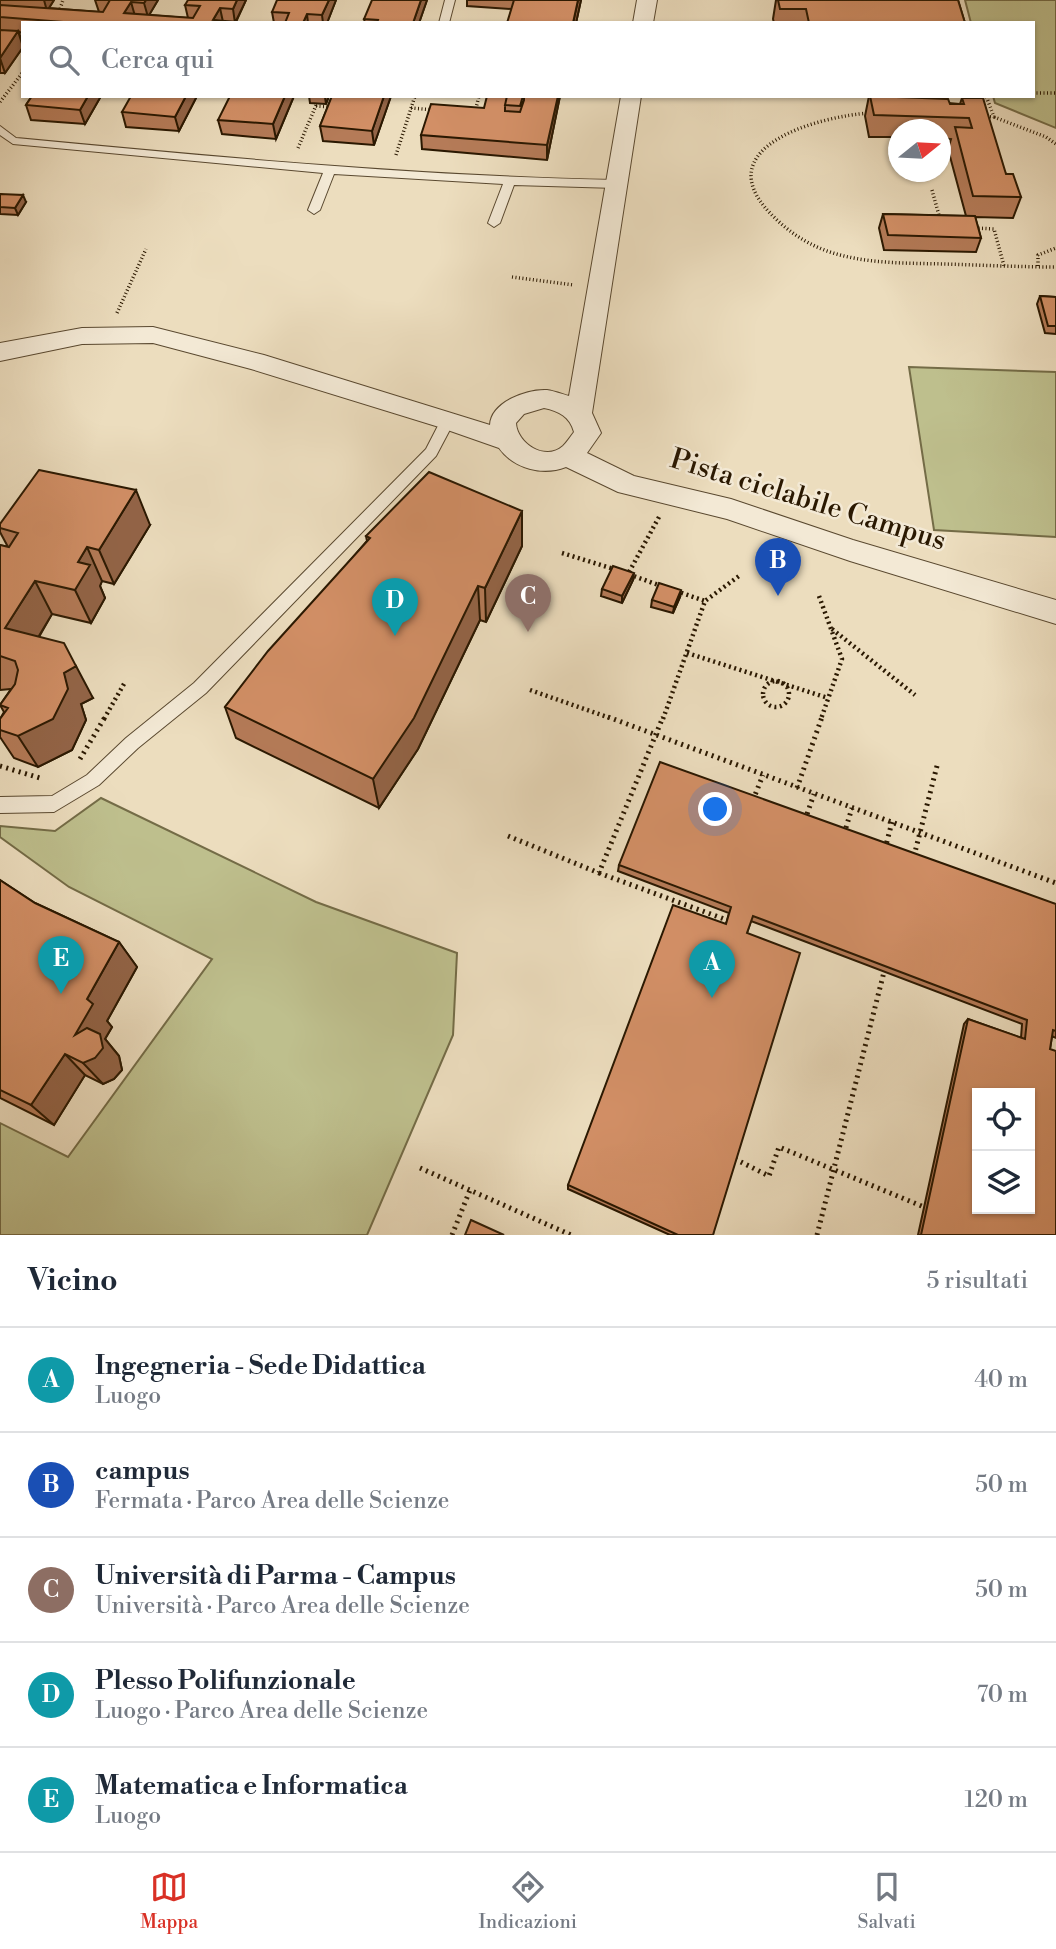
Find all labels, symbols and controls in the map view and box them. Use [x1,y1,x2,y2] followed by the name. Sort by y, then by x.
[21,21,1035,98] search box
[45,41,83,79] icon: search
[101,44,214,76] text: Cerca qui
[888,119,951,182] north arrow
[666,441,950,559] street label: Pista ciclabile Campus
[755,538,801,596] pin: B
[505,574,551,632] pin: C
[372,578,418,636] pin: D
[698,792,732,826] your location
[38,936,84,994] pin: E
[689,940,735,998] pin: A
[972,1088,1035,1214] map controls
[972,1088,1035,1151] button: locate
[972,1151,1035,1214] button: layers
[28,1262,118,1300] text: Vicino
[927,1267,1028,1295] text: 5 risultati
[95,1350,426,1382] text: Ingegneria - Sede Didattica
[43,1366,59,1394] text: A
[974,1366,1028,1394] text: 40 m
[95,1382,161,1410] text: Luogo
[95,1455,190,1487] text: campus
[42,1471,60,1499] text: B
[975,1471,1028,1499] text: 50 m
[95,1487,449,1515] text: Fermata · Parco Area delle Scienze
[95,1560,456,1592] text: Università di Parma - Campus
[43,1576,59,1604] text: C
[975,1576,1028,1604] text: 50 m
[95,1592,470,1620] text: Università · Parco Area delle Scienze
[95,1665,356,1697] text: Plesso Polifunzionale
[42,1681,60,1709] text: D
[977,1681,1028,1709] text: 70 m
[95,1697,428,1725] text: Luogo · Parco Area delle Scienze
[95,1770,408,1802] text: Matematica e Informatica
[43,1786,59,1814] text: E
[964,1786,1028,1814] text: 120 m
[95,1802,161,1830] text: Luogo
[140,1868,198,1934] tab: Mappa
[479,1868,577,1934] tab: Indicazioni
[857,1868,916,1934] tab: Salvati

